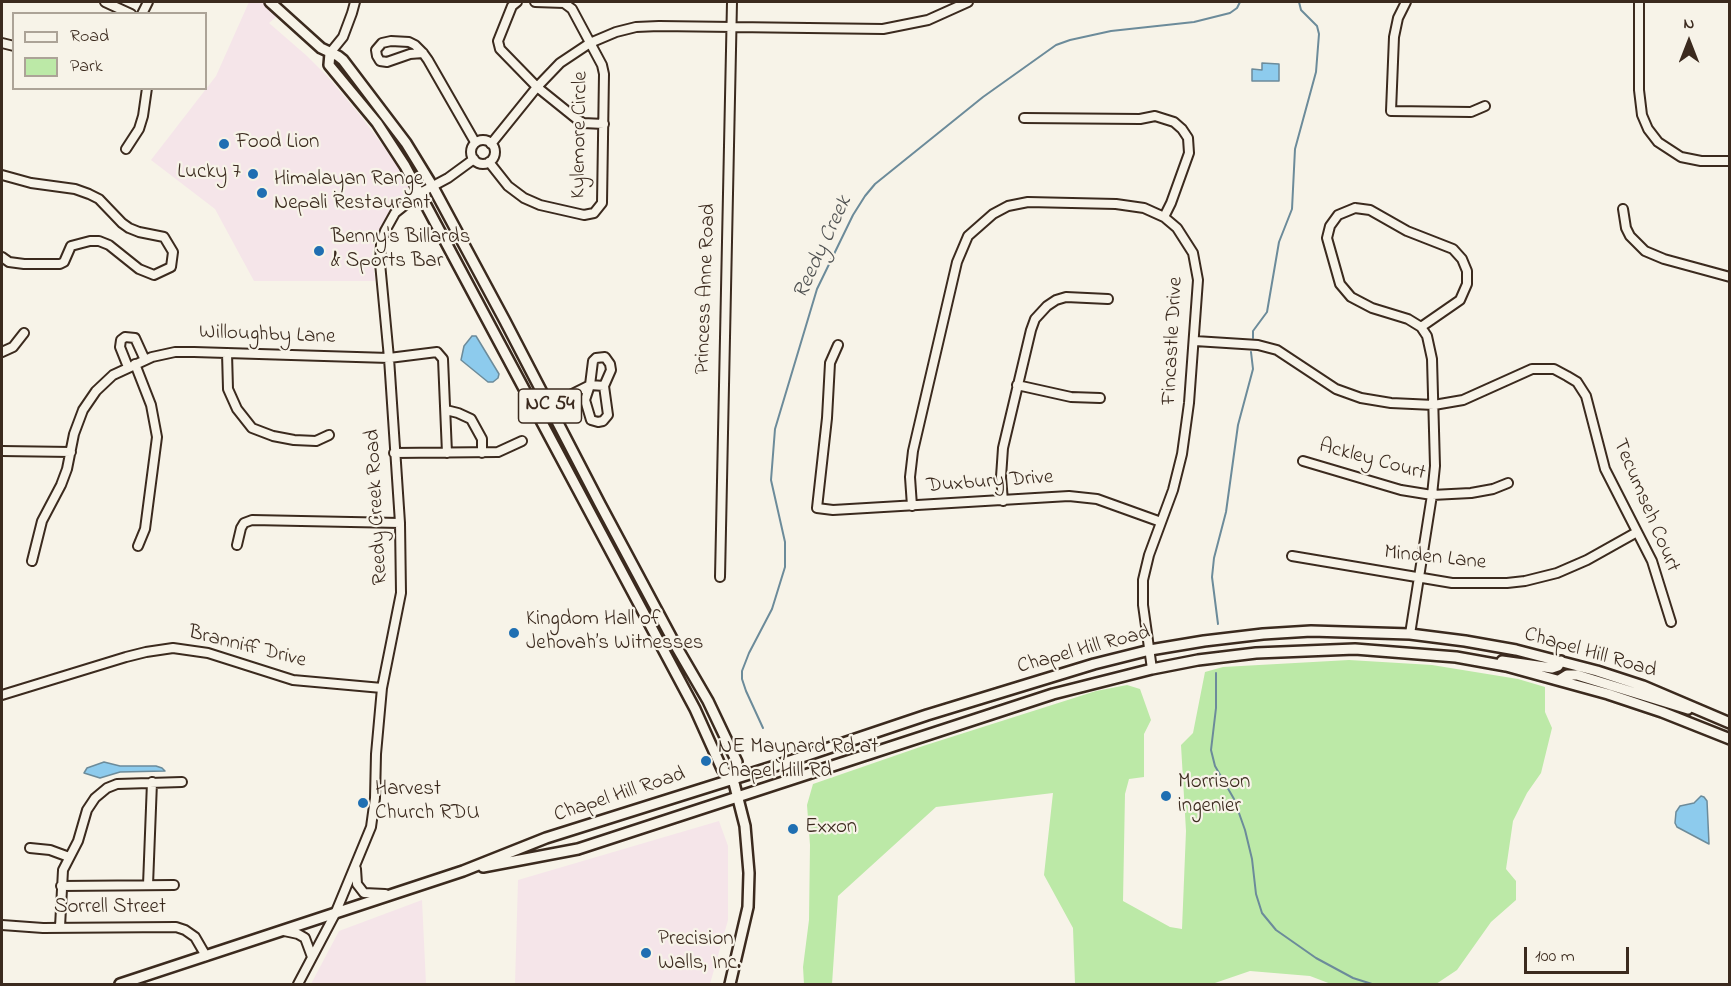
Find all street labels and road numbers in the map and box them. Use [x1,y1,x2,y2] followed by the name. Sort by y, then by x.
[567,71,595,199] street label: Kylemore Circle
[691,203,723,375] street label: Princess Anne Road
[1158,276,1190,406] street label: Fincastle Drive
[198,321,336,351] street label: Willoughby Lane
[518,389,582,423] road number: NC 54
[361,428,395,586] street label: Reedy Creek Road
[1316,435,1428,487] street label: Ackley Court
[1606,436,1684,576] street label: Tecumseh Court
[926,466,1054,500] street label: Duxbury Drive
[1383,541,1487,577] street label: Minden Lane
[185,621,309,675] street label: Branniff Drive
[1015,621,1153,681] street label: Chapel Hill Road
[1521,623,1659,685] street label: Chapel Hill Road
[551,763,689,829] street label: Chapel Hill Road
[54,896,166,922] street label: Sorrell Street

